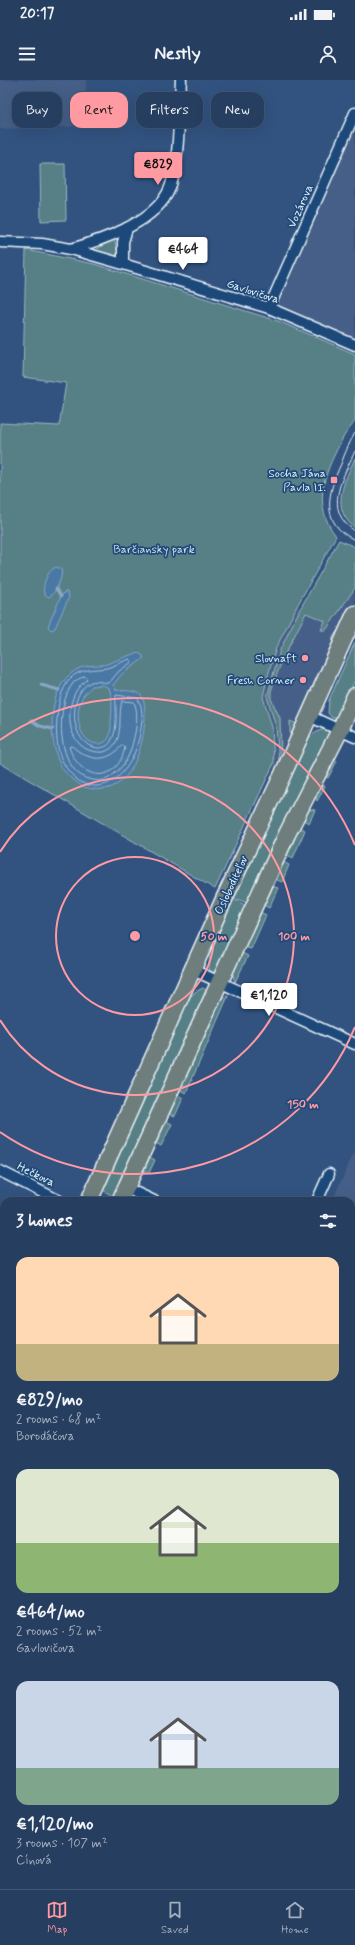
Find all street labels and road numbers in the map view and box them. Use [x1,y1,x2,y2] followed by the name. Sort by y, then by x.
[284,182,318,231] street label: Vozárova
[224,276,281,308] street label: Gavlovičova
[211,853,253,917] street label: Osloboditeľov
[14,1159,57,1191] street label: Hečkova

